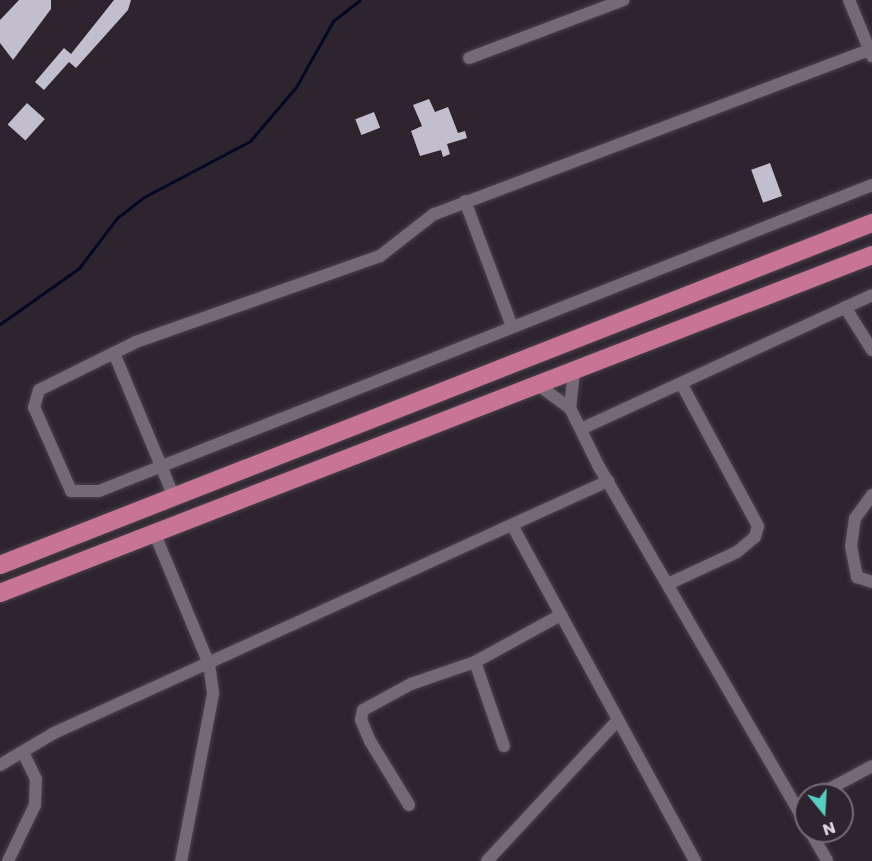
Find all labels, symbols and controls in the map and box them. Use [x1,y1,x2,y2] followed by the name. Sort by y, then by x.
[794,783,854,843] north arrow
[820,816,838,841] text: N

